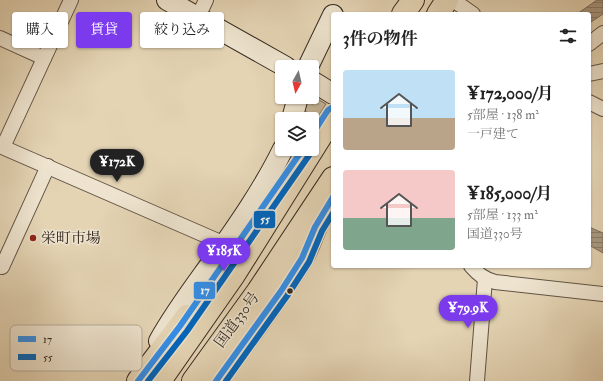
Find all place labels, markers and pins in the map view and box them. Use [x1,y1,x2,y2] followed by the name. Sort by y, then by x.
[89,149,145,183] pin: ¥172K
[41,229,101,248] place label: 栄町市場
[28,233,38,243] marker: 栄町市場
[196,238,252,272] pin: ¥185K
[285,286,295,296] unlabelled marker
[435,295,501,329] pin: ¥79.9K

